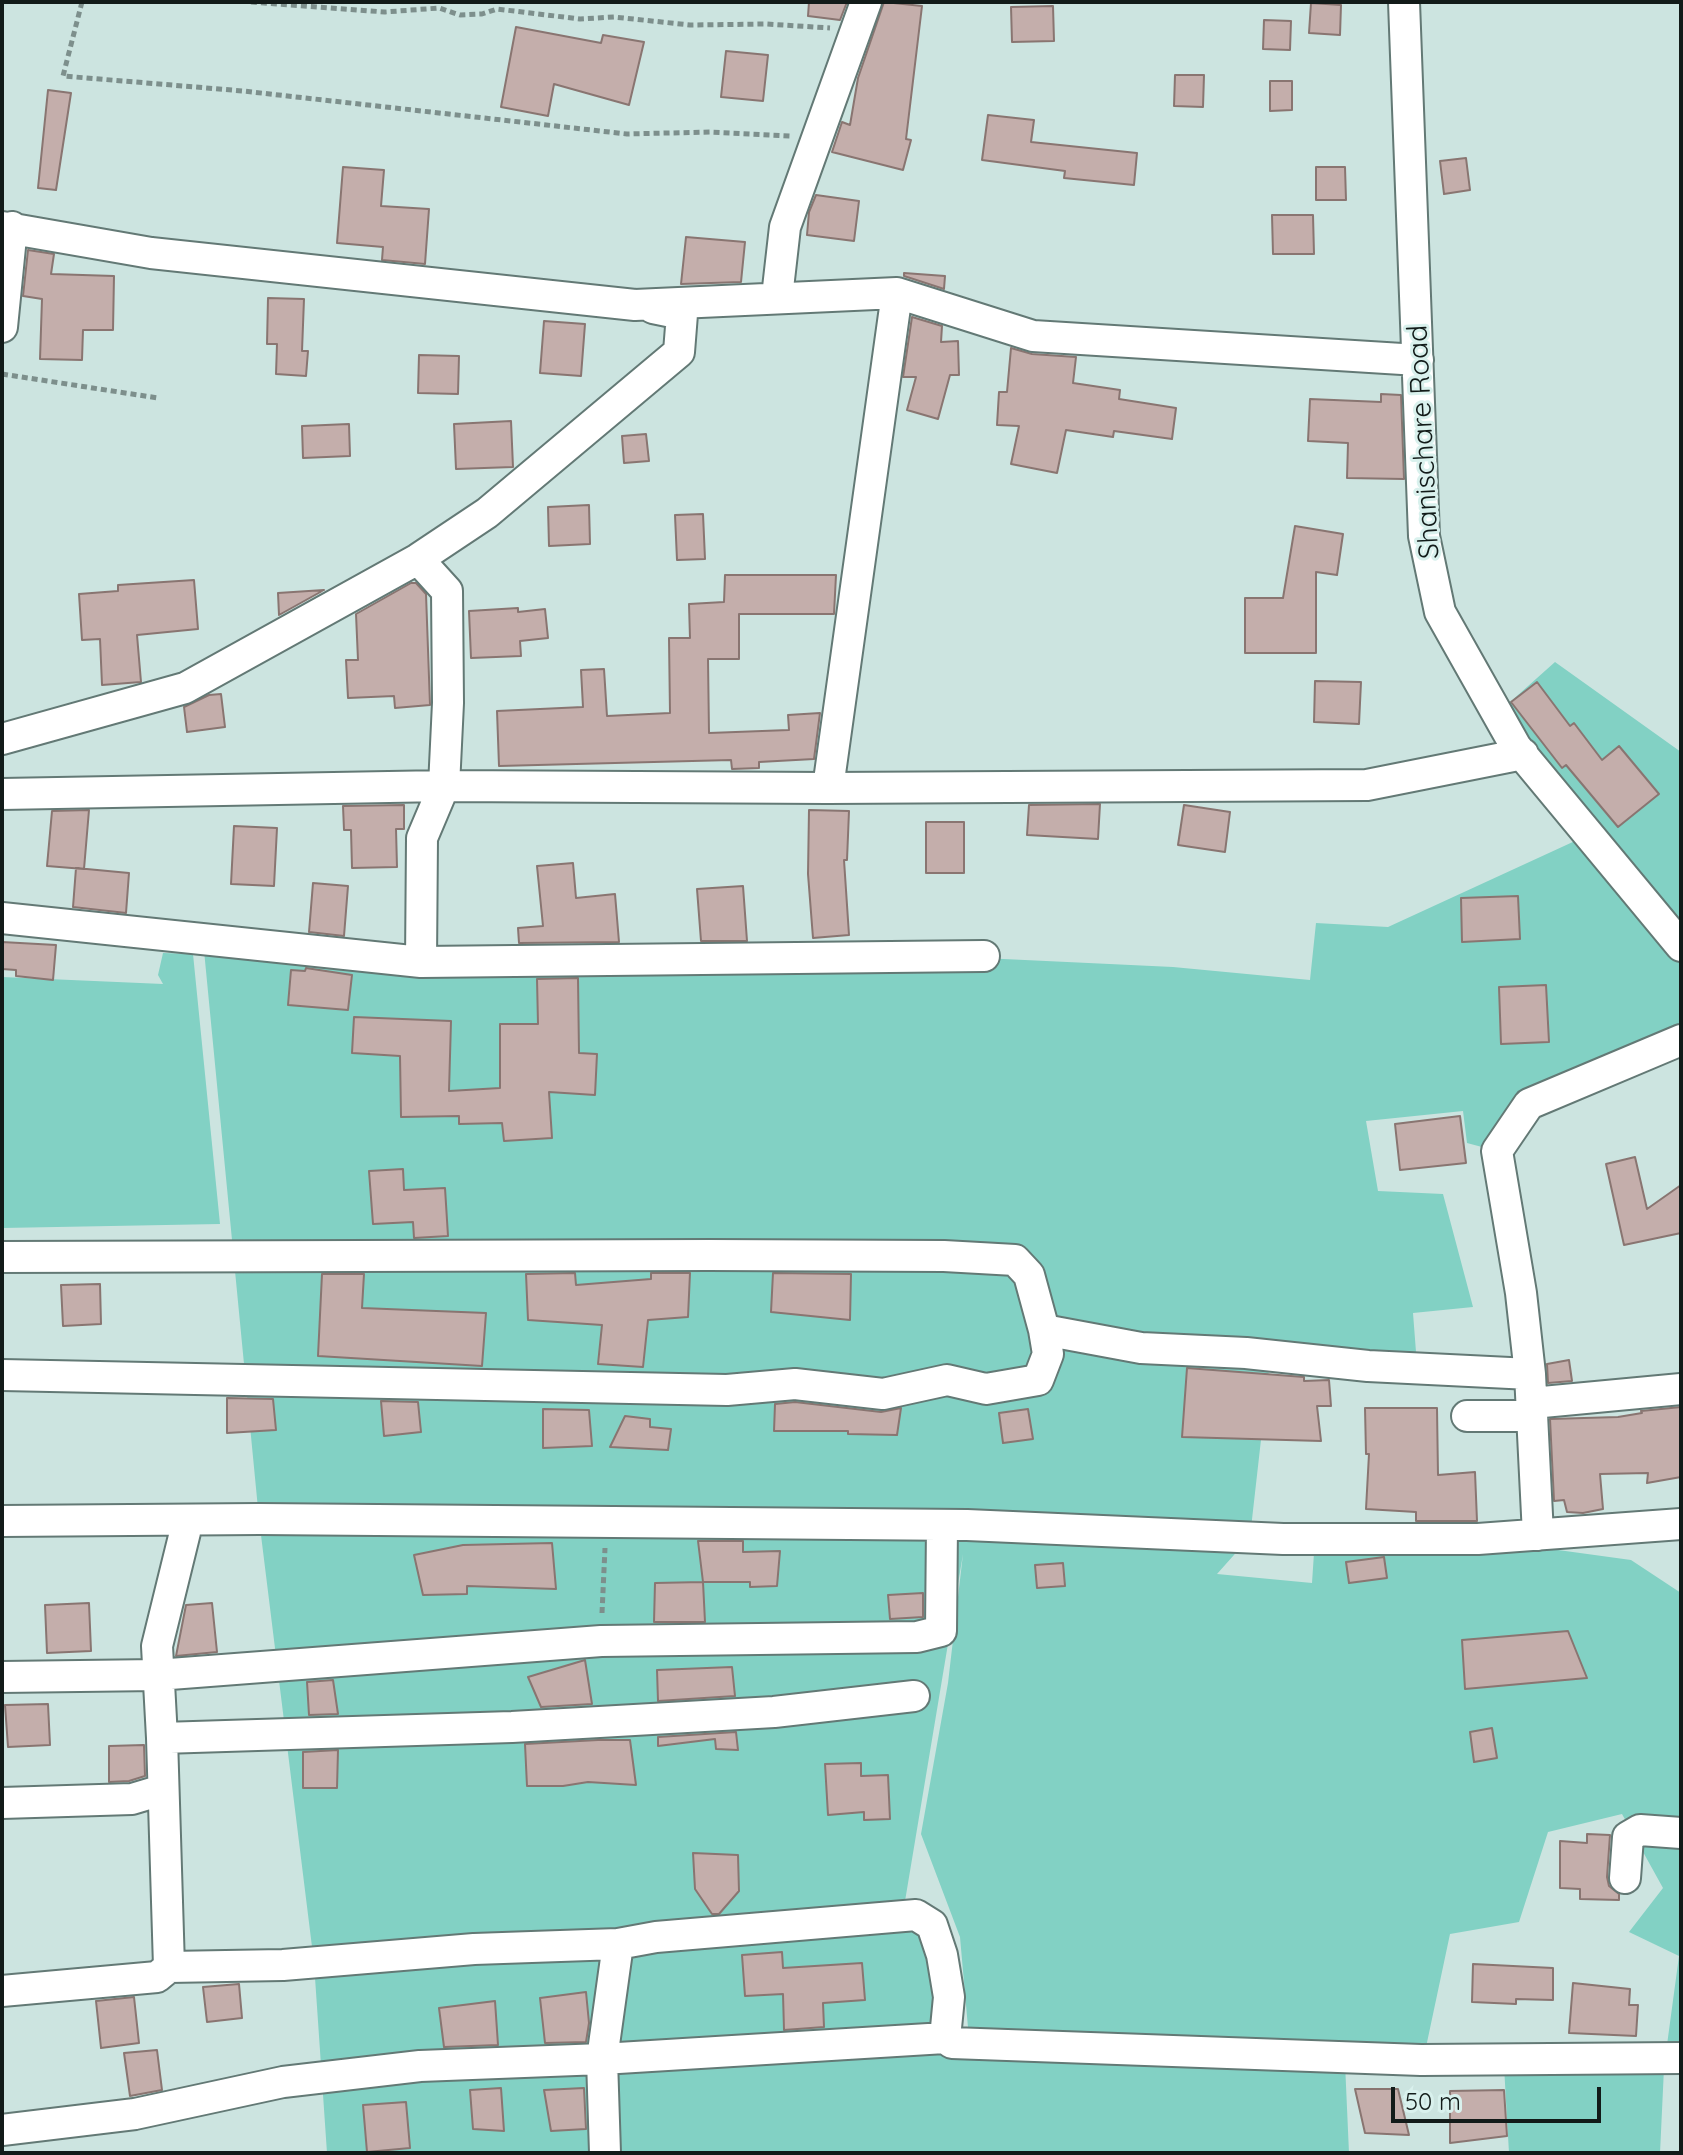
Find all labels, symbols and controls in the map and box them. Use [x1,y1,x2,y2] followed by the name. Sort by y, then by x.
[1401,324,1447,560] street label: Shanischare Road
[1395,2071,1605,2121] scale bar
[1405,2086,1461,2116] text: 50 m

